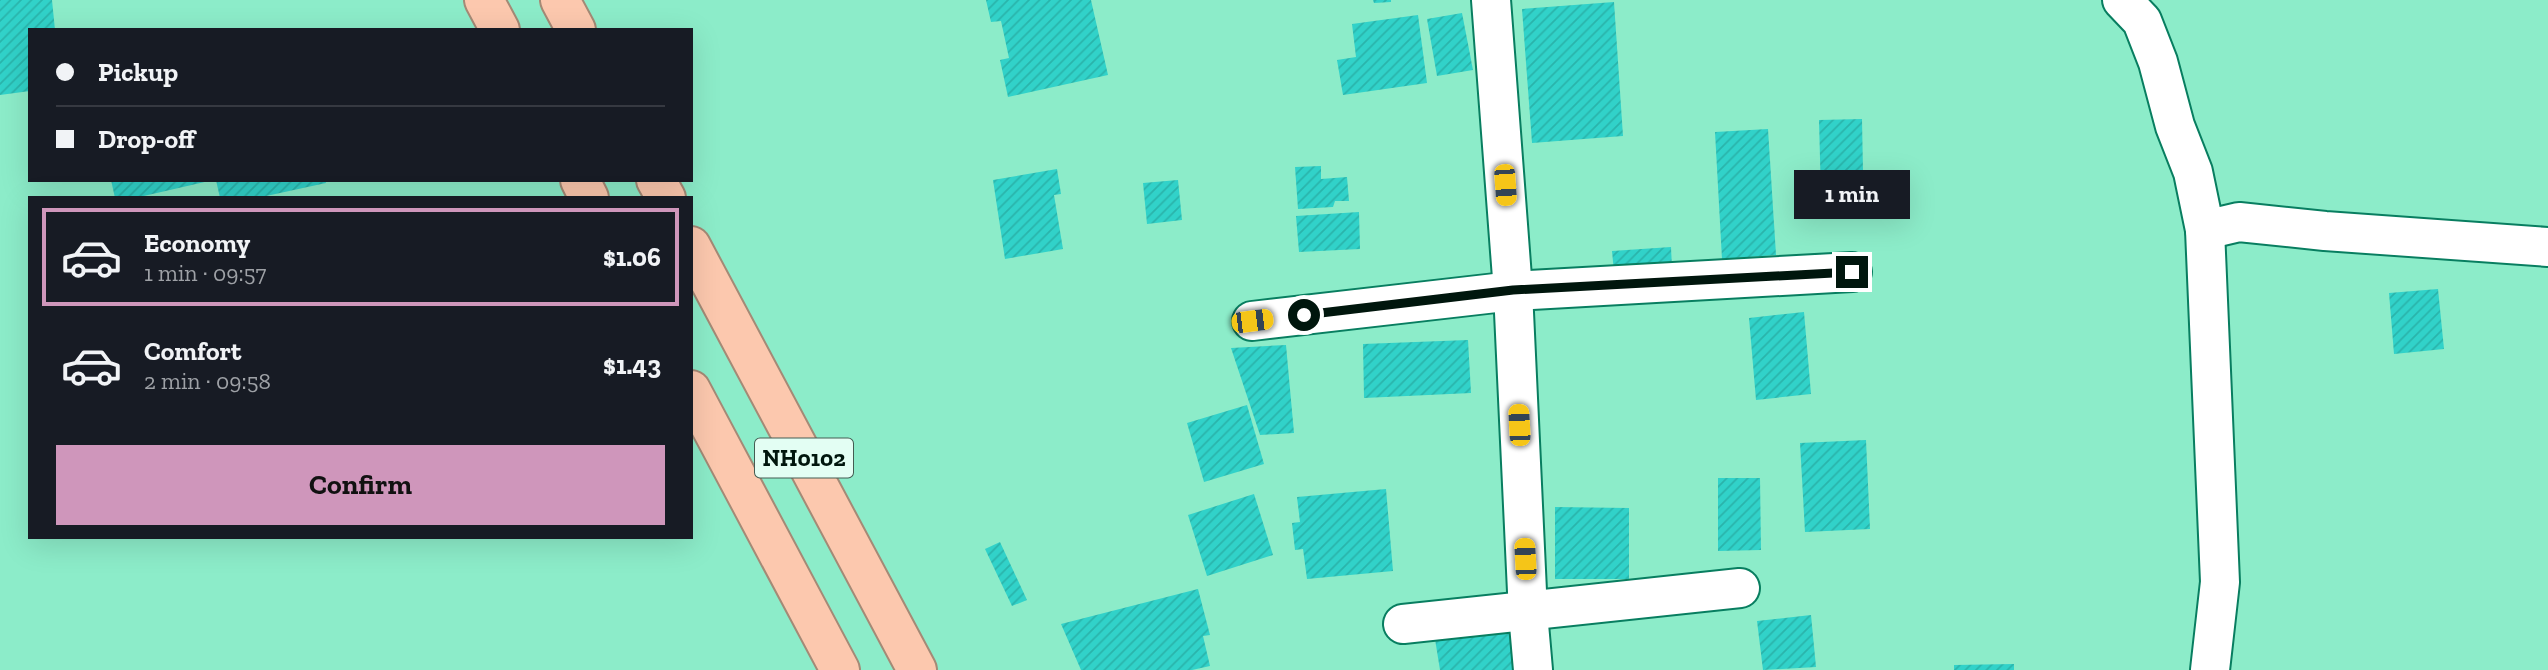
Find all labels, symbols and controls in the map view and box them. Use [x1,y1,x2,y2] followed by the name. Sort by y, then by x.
[98,56,178,88] text: Pickup
[98,123,195,155] text: Drop-off
[1494,163,1517,207] car
[1794,170,1910,219] callout: 1 min
[1825,180,1879,208] text: 1 min
[60,226,123,289] icon: car
[144,227,250,259] text: Economy
[603,241,661,273] text: $1.06
[1836,256,1868,288] route end
[144,259,266,287] text: 1 min · 09:57
[1288,299,1320,331] route start
[1230,308,1275,334] car
[60,334,123,397] icon: car
[144,335,241,367] text: Comfort
[603,349,661,381] text: $1.43
[144,367,271,395] text: 2 min · 09:58
[1508,403,1531,447] car
[755,438,853,478] road number: NH0102
[56,445,665,525] button: Confirm
[1514,537,1537,581] car

